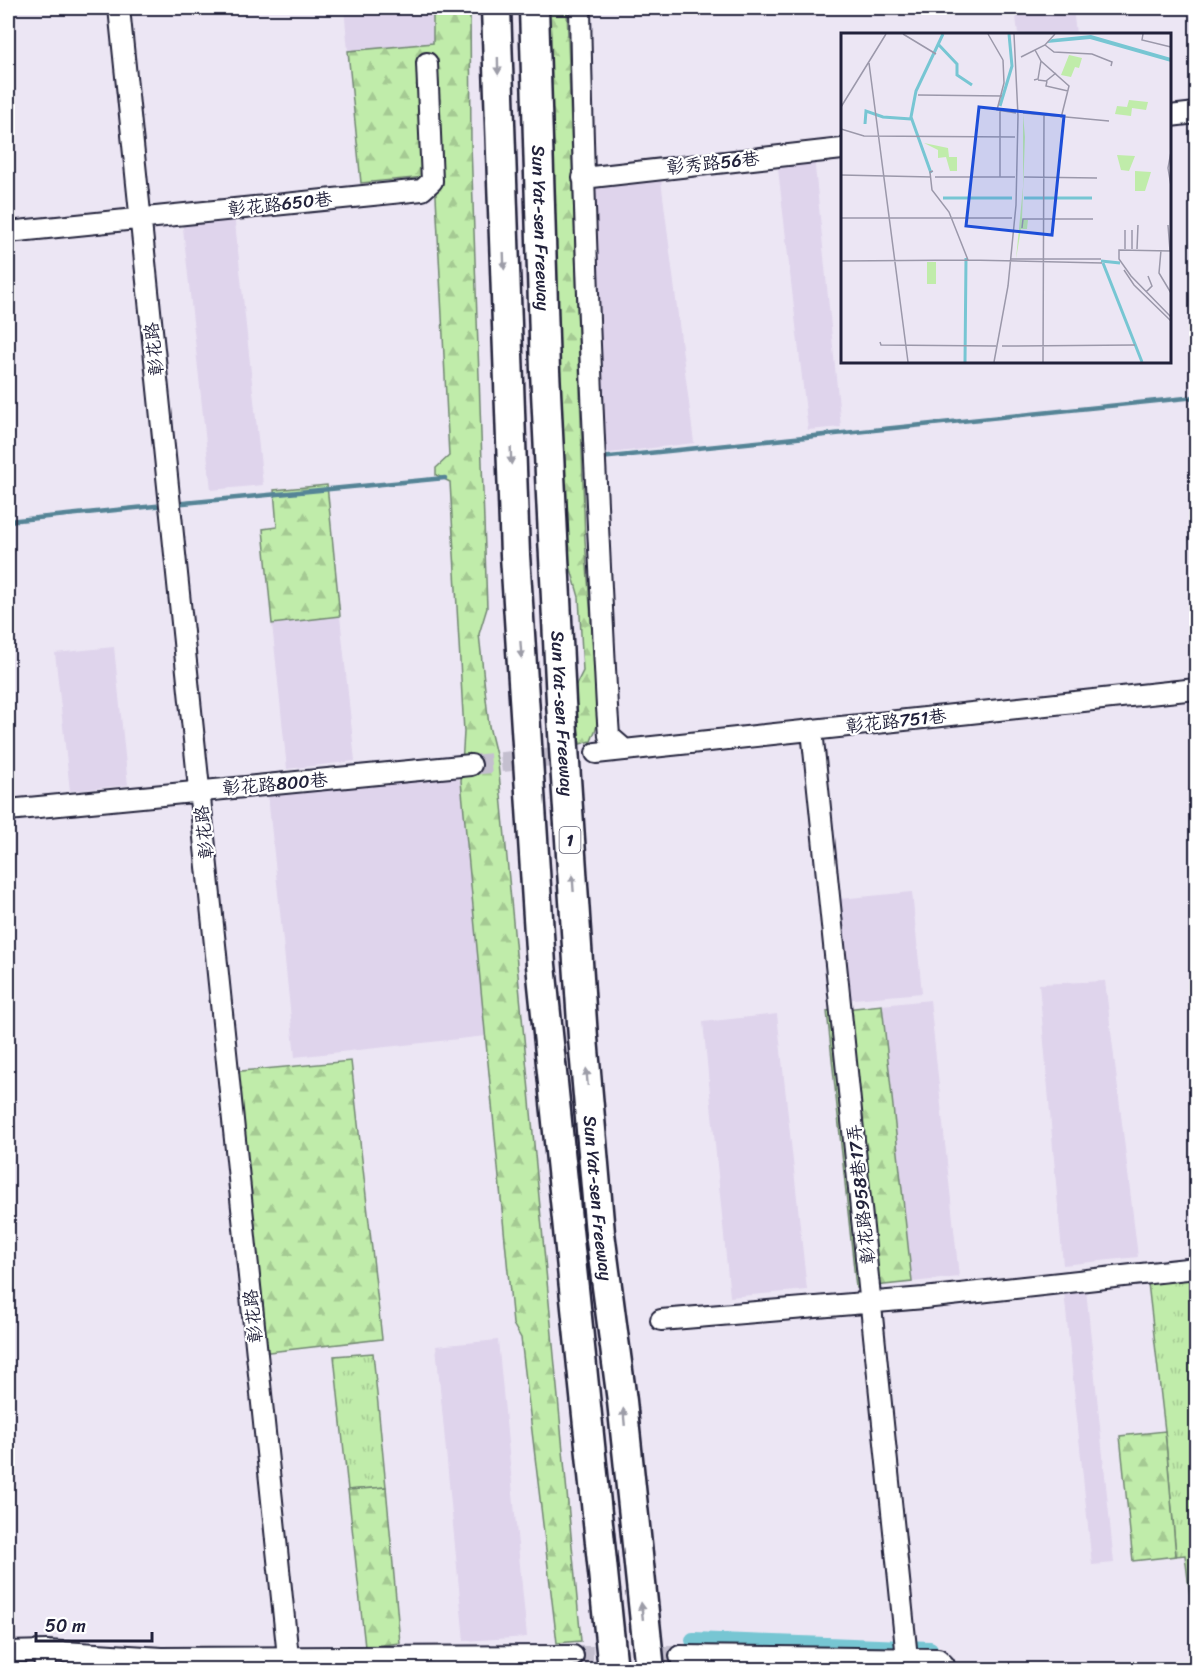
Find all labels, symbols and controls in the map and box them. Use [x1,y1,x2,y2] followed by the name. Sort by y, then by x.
[841,33,1171,363] inset map
[493,56,503,75] one-way arrow
[665,142,761,184] street label: 彰秀路56巷
[522,145,559,312] street label: Sun Yat-sen Freeway
[226,183,334,225] street label: 彰花路650巷
[499,251,509,270] one-way arrow
[135,320,173,378] street label: 彰花路
[506,446,516,465] one-way arrow
[542,630,583,798] street label: Sun Yat-sen Freeway
[516,641,525,660] one-way arrow
[844,700,948,742] street label: 彰花路751巷
[221,763,329,805] street label: 彰花路800巷
[185,803,223,861] street label: 彰花路
[560,827,580,853] road number: 1
[568,873,578,892] one-way arrow
[582,1068,592,1087] one-way arrow
[574,1114,622,1283] street label: Sun Yat-sen Freeway
[838,1122,884,1266] street label: 彰花路958巷17弄
[234,1287,272,1345] street label: 彰花路
[619,1408,629,1427] one-way arrow
[638,1602,647,1621] one-way arrow
[36,1605,152,1643] scale bar
[45,1610,86,1642] text: 50 m

